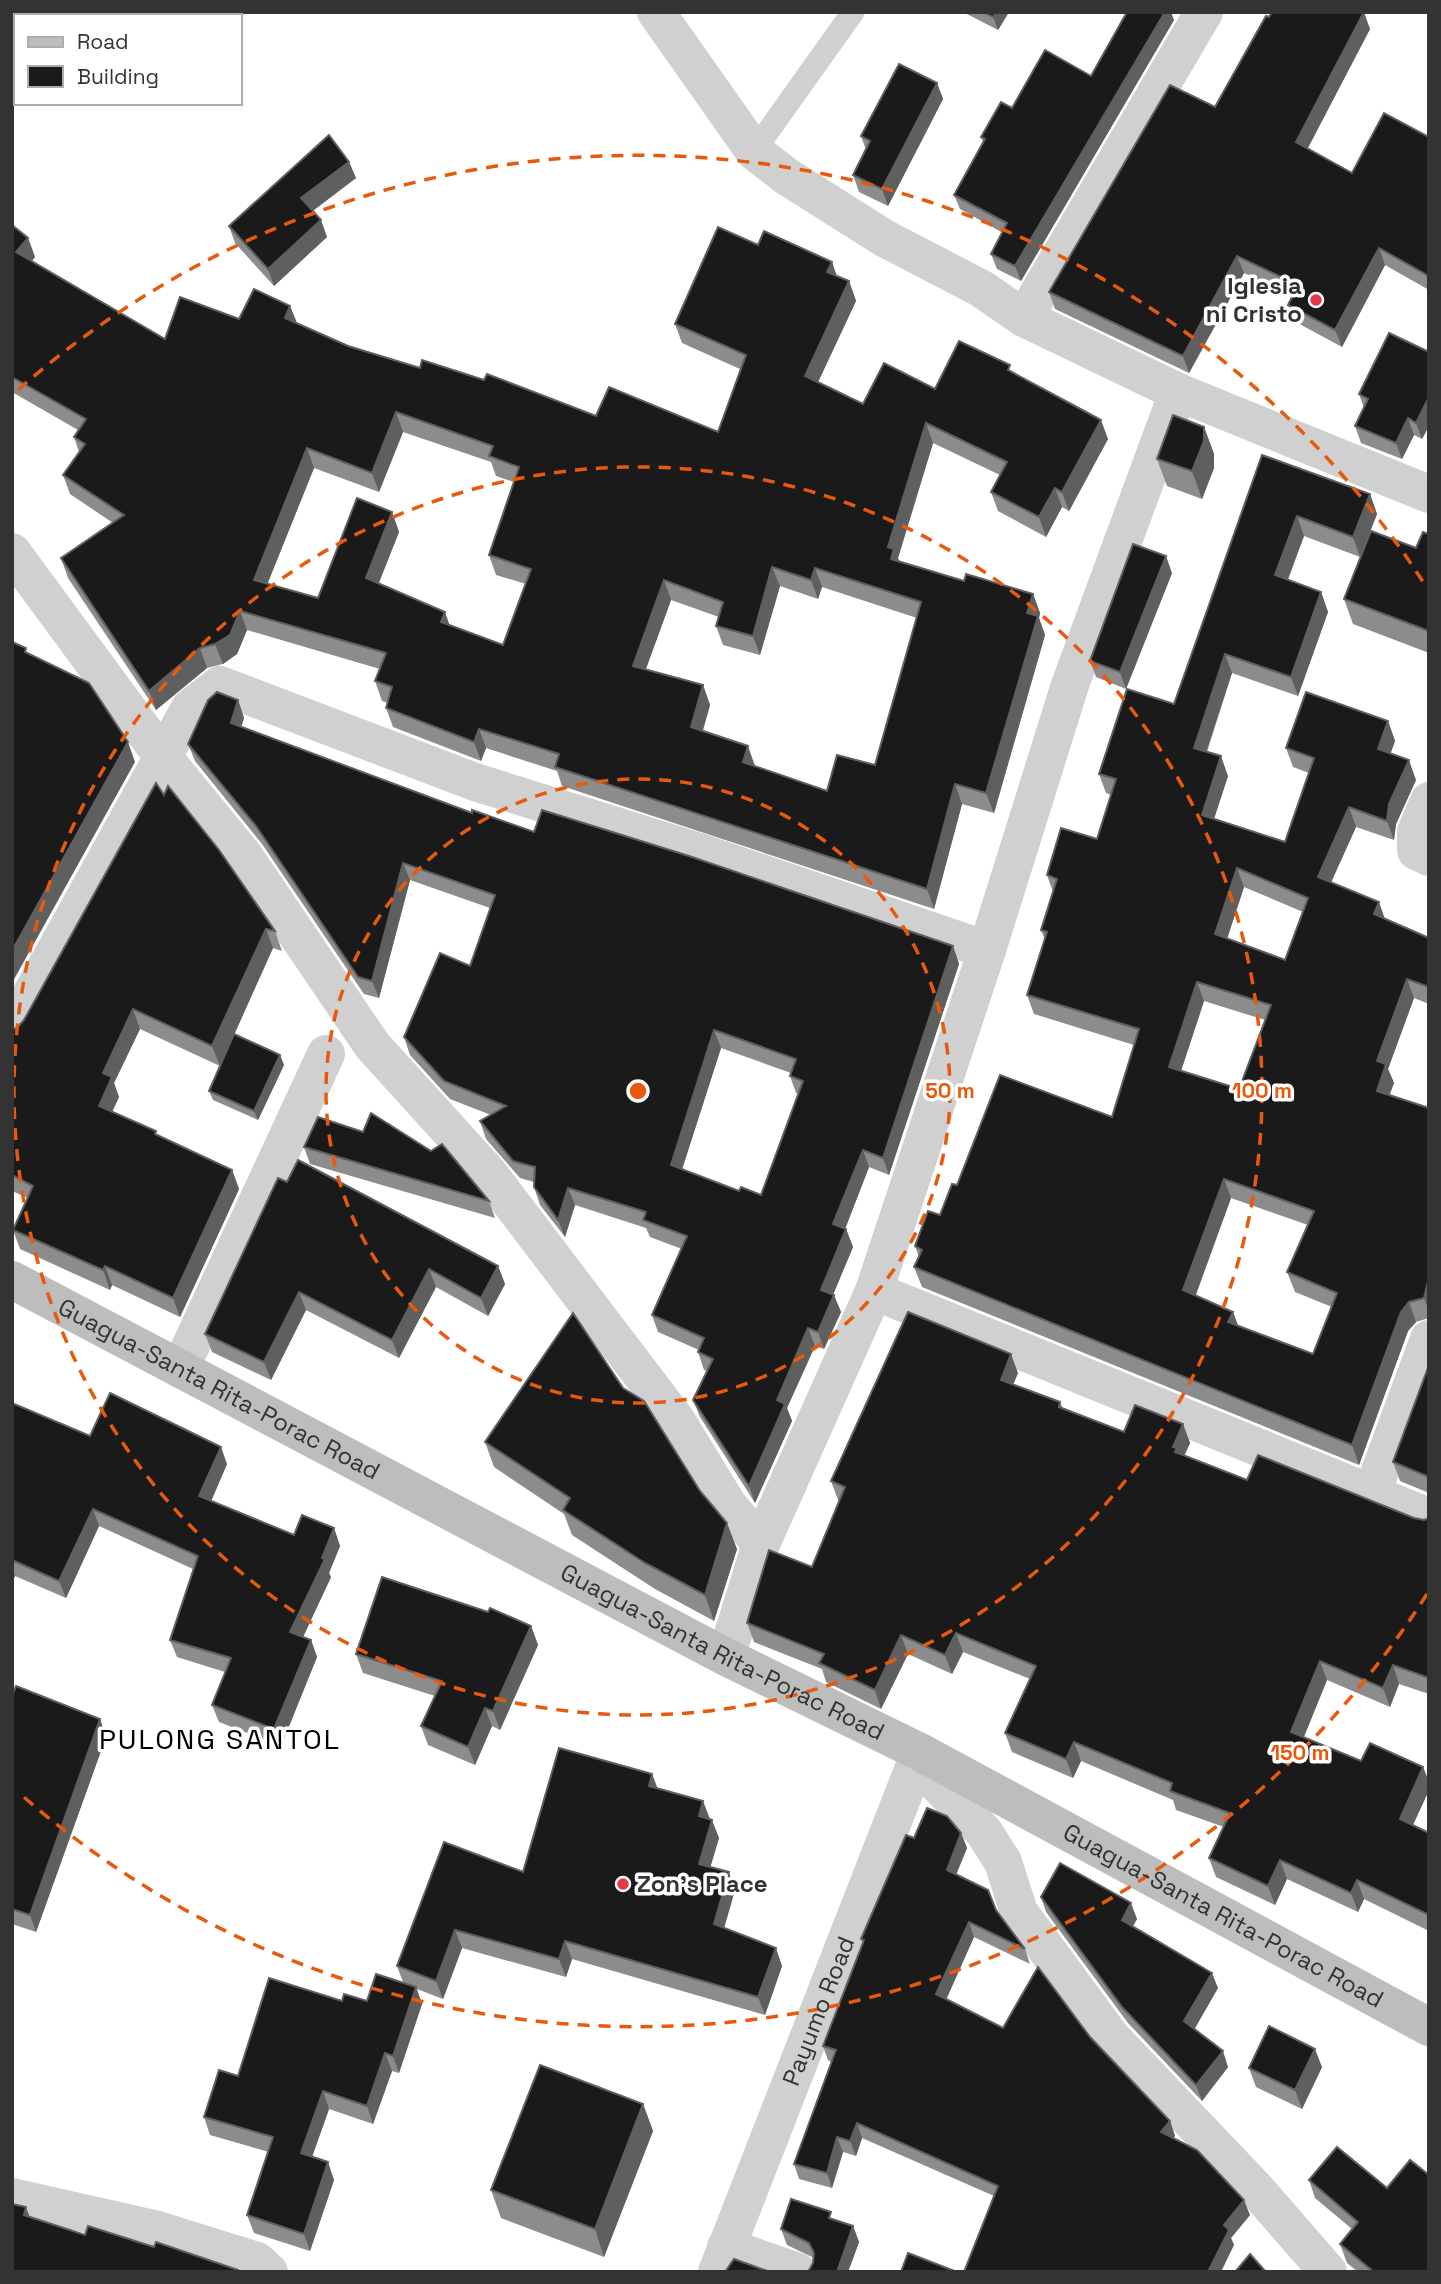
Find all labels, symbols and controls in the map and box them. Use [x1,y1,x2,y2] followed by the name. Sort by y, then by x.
[14,14,242,105] legend
[77,28,129,55] text: Road
[77,63,159,90] text: Building
[1206,270,1302,329] place label: Iglesia ni Cristo
[1308,292,1324,308] marker: Iglesia ni Cristo
[925,1077,975,1104] text: 50 m
[1232,1077,1292,1104] text: 100 m
[626,1079,650,1103] centre of rings
[53,1291,385,1486] street label: Guagua-Santa Rita-Porac Road
[555,1556,890,1747] street label: Guagua-Santa Rita-Porac Road
[99,1721,341,1757] district label: PULONG SANTOL
[1271,1739,1329,1766] text: 150 m
[1058,1816,1389,2014] street label: Guagua-Santa Rita-Porac Road
[637,1868,768,1899] place label: Zon's Place
[615,1876,631,1892] marker: Zon's Place
[775,1932,861,2090] street label: Payumo Road

